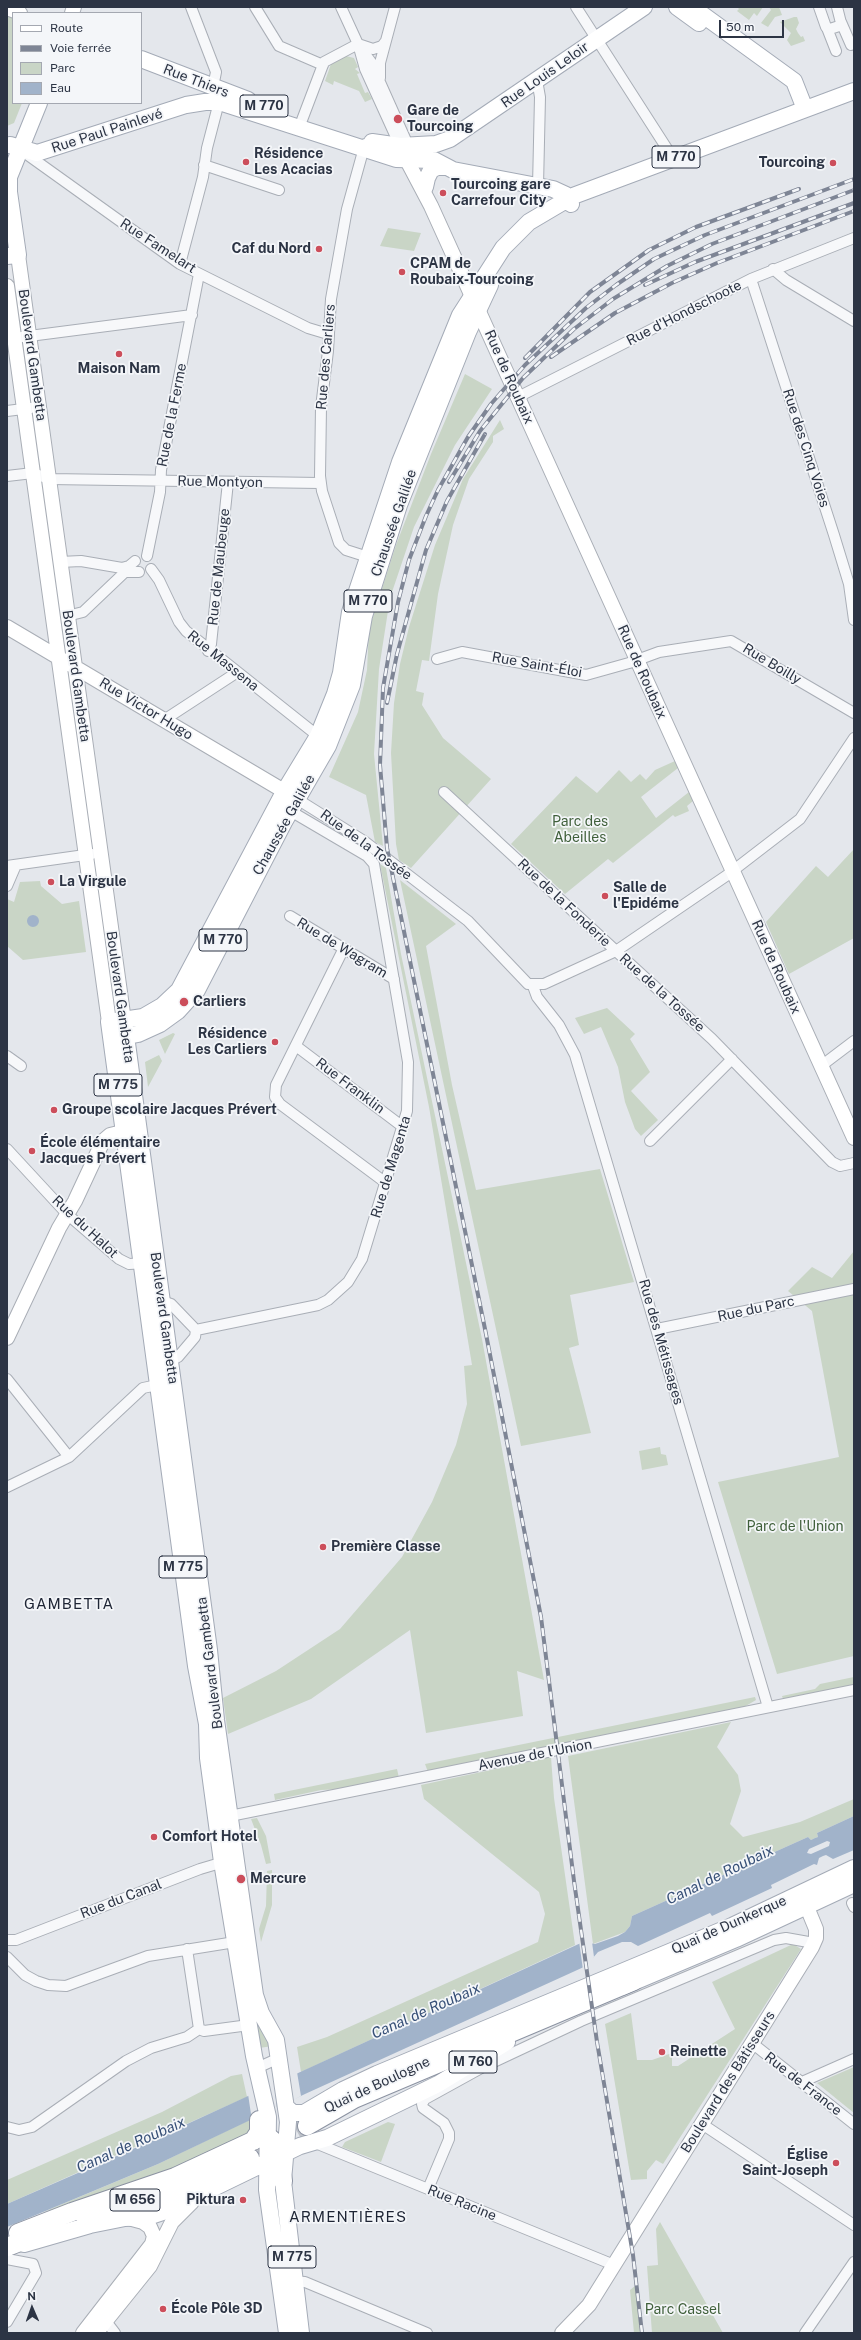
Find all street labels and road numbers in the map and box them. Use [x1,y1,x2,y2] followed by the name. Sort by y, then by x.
[498,39,592,111] street label: Rue Louis Leloir
[161,61,231,101] street label: Rue Thiers
[240,95,288,117] road number: M 770
[49,105,165,157] street label: Rue Paul Painlevé
[652,146,700,168] road number: M 770
[117,215,199,277] street label: Rue Famelart
[624,277,744,349] street label: Rue d'Hondschoote
[14,288,50,422] street label: Boulevard Gambetta
[313,303,339,411] street label: Rue des Carliers
[481,327,537,427] street label: Rue de Roubaix
[154,362,190,468] street label: Rue de la Ferme
[779,387,833,509] street label: Rue des Cinq Voies
[368,467,420,579] street label: Chaussée Galilée
[177,473,263,491] street label: Rue Montyon
[205,508,233,626] street label: Rue de Maubeuge
[344,590,392,612] road number: M 770
[58,609,94,743] street label: Boulevard Gambetta
[614,622,670,722] street label: Rue de Roubaix
[184,627,262,695] street label: Rue Massena
[740,640,804,688] street label: Rue Boilly
[491,649,583,681] street label: Rue Saint-Éloi
[96,674,196,744] street label: Rue Victor Hugo
[249,772,319,878] street label: Chaussée Galilée
[317,806,415,884] street label: Rue de la Tossée
[514,856,614,950] street label: Rue de la Fonderie
[294,914,390,982] street label: Rue de Wagram
[748,917,804,1017] street label: Rue de Roubaix
[199,929,247,951] road number: M 770
[102,930,138,1064] street label: Boulevard Gambetta
[616,950,708,1036] street label: Rue de la Tossée
[312,1055,388,1117] street label: Rue Franklin
[94,1074,142,1096] road number: M 775
[367,1114,415,1220] street label: Rue de Magenta
[49,1192,121,1262] street label: Rue du Halot
[146,1251,182,1385] street label: Boulevard Gambetta
[635,1277,687,1407] street label: Rue des Métissages
[716,1293,796,1325] street label: Rue du Parc
[159,1556,207,1578] road number: M 775
[194,1596,226,1730] street label: Boulevard Gambetta
[477,1736,593,1774] street label: Avenue de l'Union
[78,1876,164,1922] street label: Rue du Canal
[669,1892,789,1958] street label: Quai de Dunkerque
[677,2008,779,2156] street label: Boulevard des Bâtisseurs
[761,2049,845,2119] street label: Rue de France
[449,2051,497,2073] road number: M 760
[321,2053,433,2117] street label: Quai de Boulogne
[425,2182,499,2224] street label: Rue Racine
[110,2189,160,2211] road number: M 656
[268,2246,316,2268] road number: M 775

